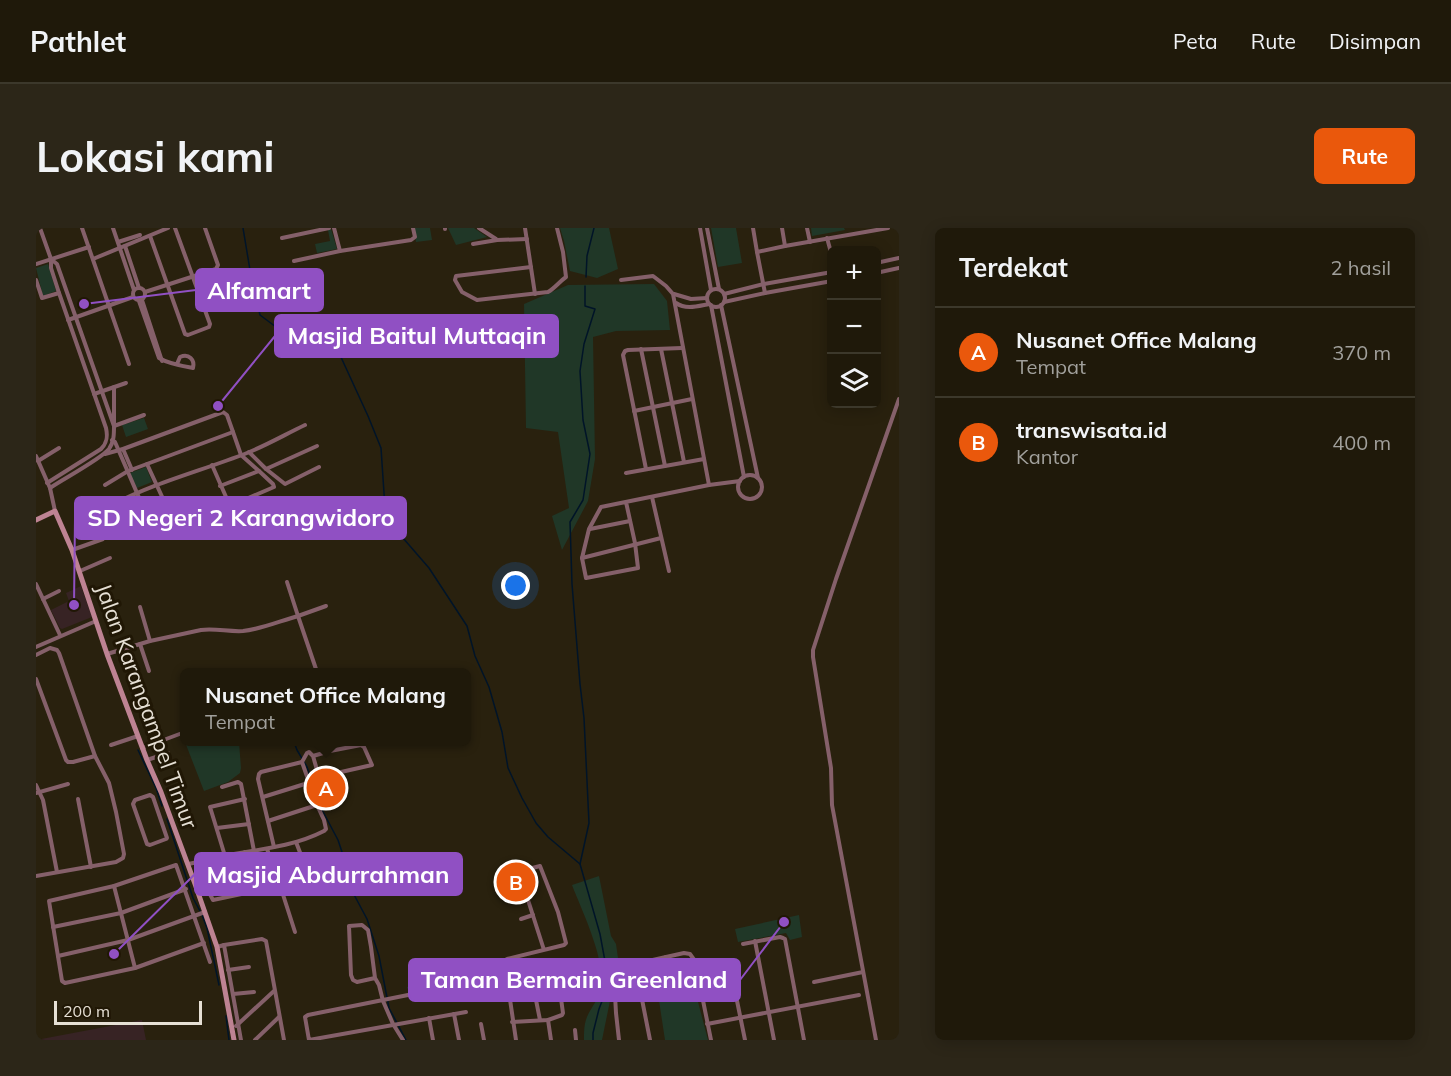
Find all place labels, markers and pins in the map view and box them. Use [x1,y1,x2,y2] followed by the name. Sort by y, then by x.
[196,269,323,311] callout: Alfamart
[275,315,558,357] callout: Masjid Baitul Muttaqin
[75,497,406,539] callout: SD Negeri 2 Karangwidoro
[306,766,346,810] pin: A
[195,853,462,895] callout: Masjid Abdurrahman
[496,860,536,904] pin: B
[409,959,740,1001] callout: Taman Bermain Greenland

